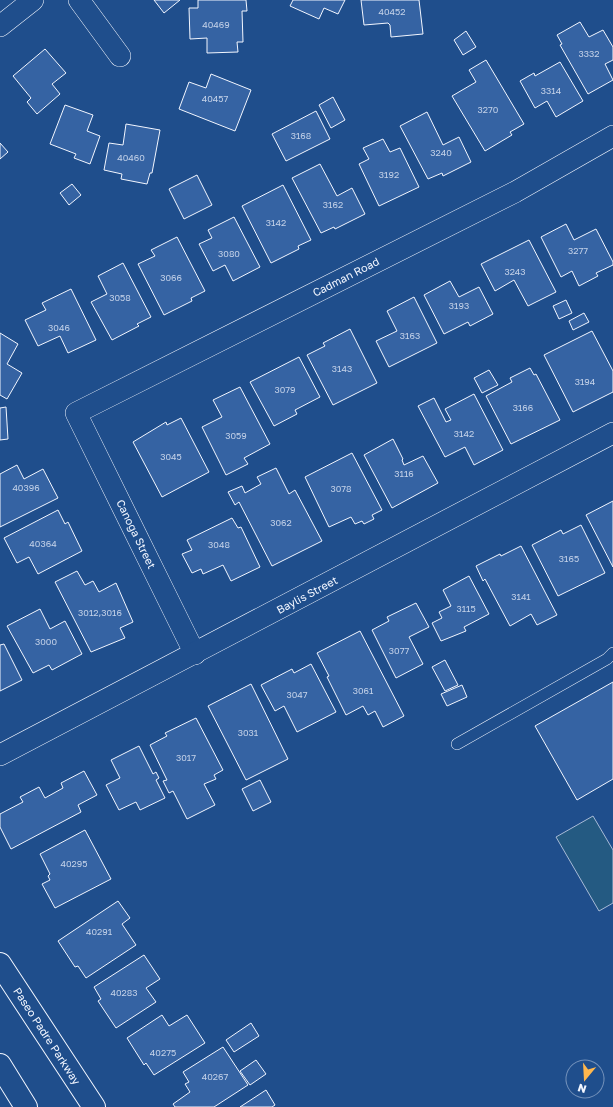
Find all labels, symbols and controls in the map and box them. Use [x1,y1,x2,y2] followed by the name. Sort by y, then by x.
[378,6,406,17] house number: 40452
[202,19,230,30] house number: 40469
[578,48,600,59] house number: 3332
[541,85,562,96] house number: 3314
[202,93,228,104] house number: 40457
[478,104,499,115] house number: 3270
[291,130,311,141] house number: 3168
[430,147,452,158] house number: 3240
[117,152,145,163] house number: 40460
[379,169,399,180] house number: 3192
[323,199,343,210] house number: 3162
[266,217,286,228] house number: 3142
[568,245,588,256] house number: 3277
[218,248,240,259] house number: 3080
[310,254,381,299] street label: Cadman Road
[504,266,526,277] house number: 3243
[160,272,182,283] house number: 3066
[109,292,131,303] house number: 3058
[449,300,469,311] house number: 3193
[48,322,70,333] house number: 3046
[400,330,420,341] house number: 3163
[332,363,352,374] house number: 3143
[575,376,596,387] house number: 3194
[274,384,296,395] house number: 3079
[513,402,533,413] house number: 3166
[454,428,474,439] house number: 3142
[225,430,247,441] house number: 3059
[160,451,182,462] house number: 3045
[394,468,414,479] house number: 3116
[12,482,40,493] house number: 40396
[330,483,352,494] house number: 3078
[114,497,159,570] street label: Canoga Street
[270,517,292,528] house number: 3062
[29,538,57,549] house number: 40364
[208,539,230,550] house number: 3048
[559,553,579,564] house number: 3165
[274,573,339,616] street label: Baylis Street
[511,591,531,602] house number: 3141
[456,603,476,614] house number: 3115
[78,607,122,618] house number: 3012,3016
[35,636,57,647] house number: 3000
[389,645,409,656] house number: 3077
[353,685,374,696] house number: 3061
[286,689,308,700] house number: 3047
[238,727,259,738] house number: 3031
[176,752,196,763] house number: 3017
[61,858,87,869] house number: 40295
[86,926,113,937] house number: 40291
[11,985,84,1087] street label: Paseo Padre Parkway
[110,987,138,998] house number: 40283
[150,1047,176,1058] house number: 40275
[565,1059,605,1099] north arrow
[202,1071,228,1082] house number: 40267
[576,1082,588,1096] text: N

